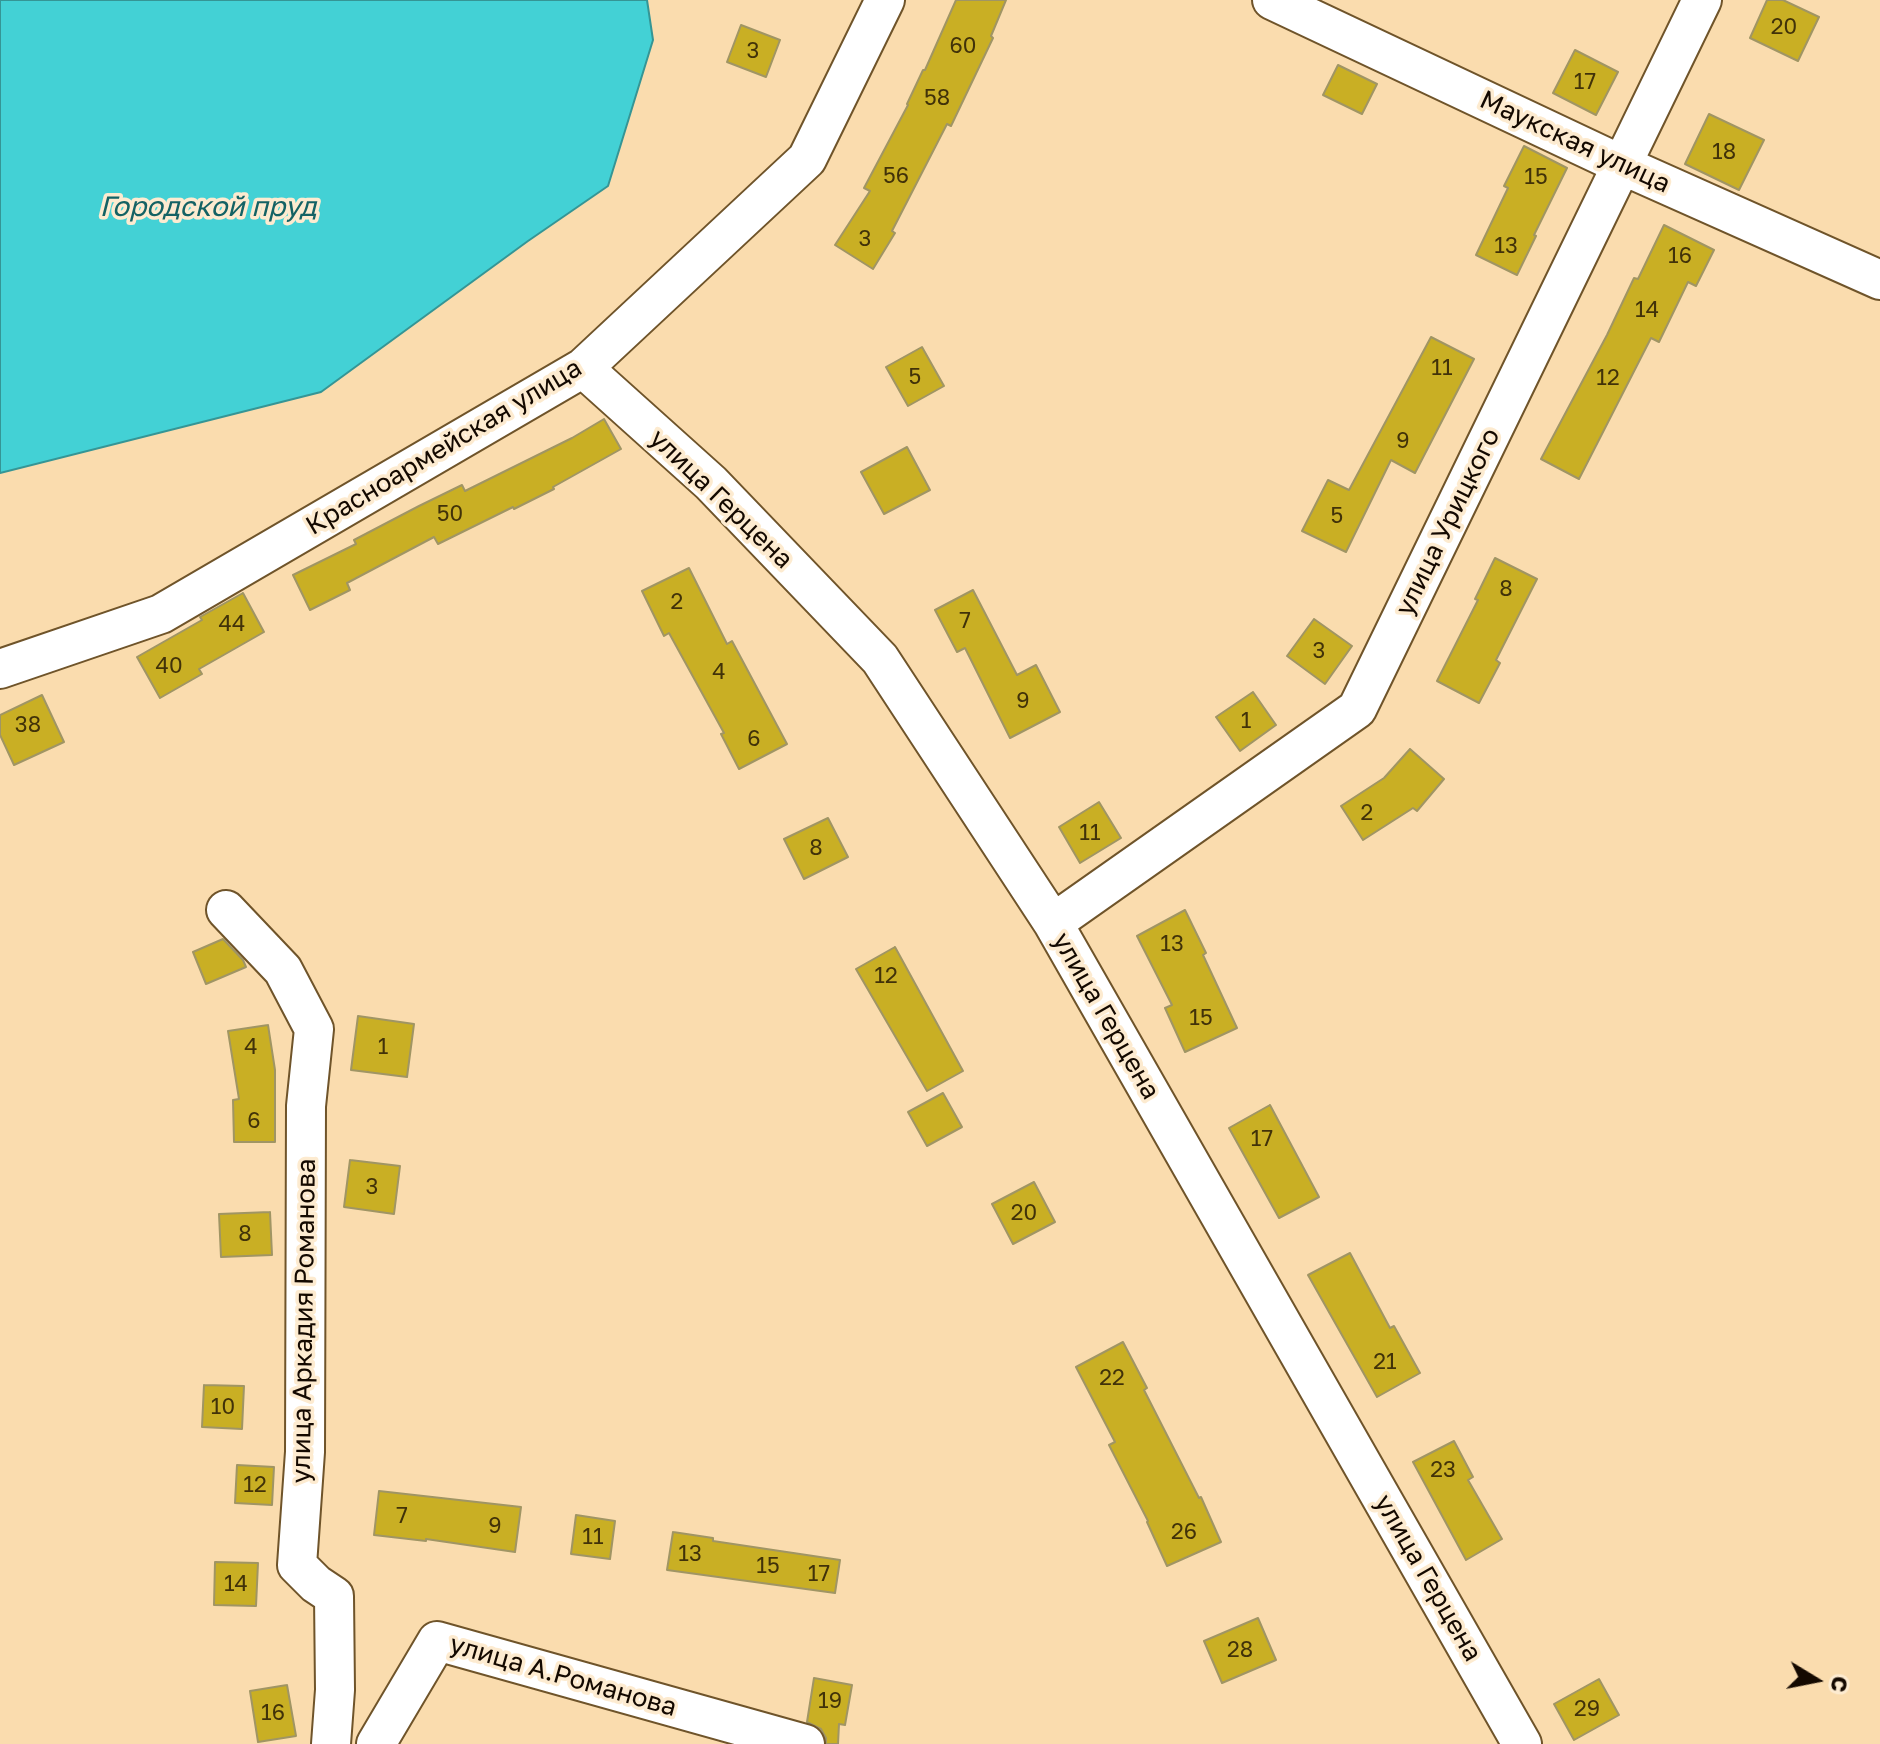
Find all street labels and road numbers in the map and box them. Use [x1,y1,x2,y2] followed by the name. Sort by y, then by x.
[1475,84,1675,200] street label: Маукская улица
[301,352,587,542] street label: Красноармейская улица
[643,423,799,575] street label: улица Герцена
[1389,423,1507,621] street label: улица Урицкого
[1046,927,1166,1105] street label: улица Герцена
[286,1158,322,1484] street label: улица Аркадия Романова
[1368,1489,1488,1667] street label: улица Герцена
[446,1629,680,1723] street label: улица А.Романова

